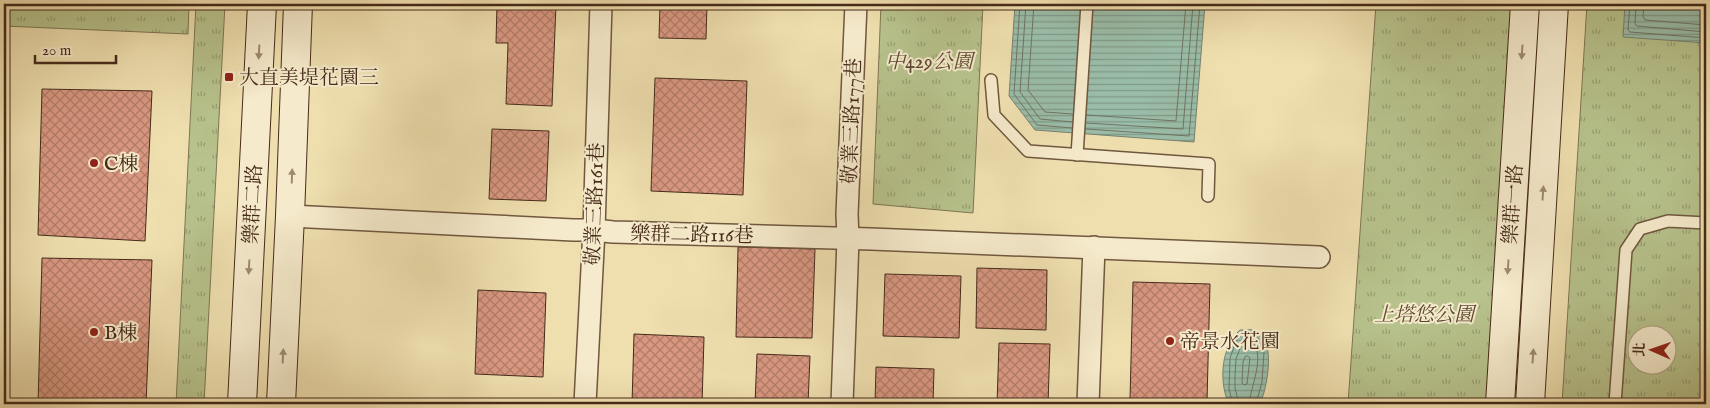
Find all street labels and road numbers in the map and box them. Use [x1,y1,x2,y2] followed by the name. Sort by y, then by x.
[838,58,867,185] street label: 敬業三路177巷
[581,142,610,266] street label: 敬業三路161巷
[239,163,268,245] street label: 樂群二路
[1498,163,1529,245] street label: 樂群一路
[630,222,754,249] street label: 樂群二路116巷

